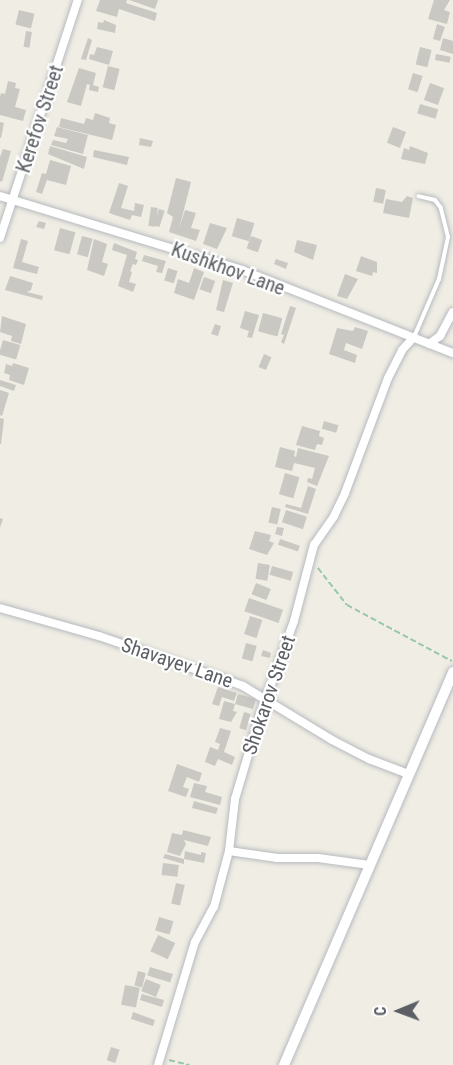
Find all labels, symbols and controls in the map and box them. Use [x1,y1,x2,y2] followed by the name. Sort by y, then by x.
[11,62,69,176] street label: Kerefov Street
[168,237,288,301] street label: Kushkhov Lane
[237,632,301,758] street label: Shokarov Street
[118,633,236,693] street label: Shavayev Lane
[369,981,429,1041] north arrow
[371,1007,390,1016] text: С

